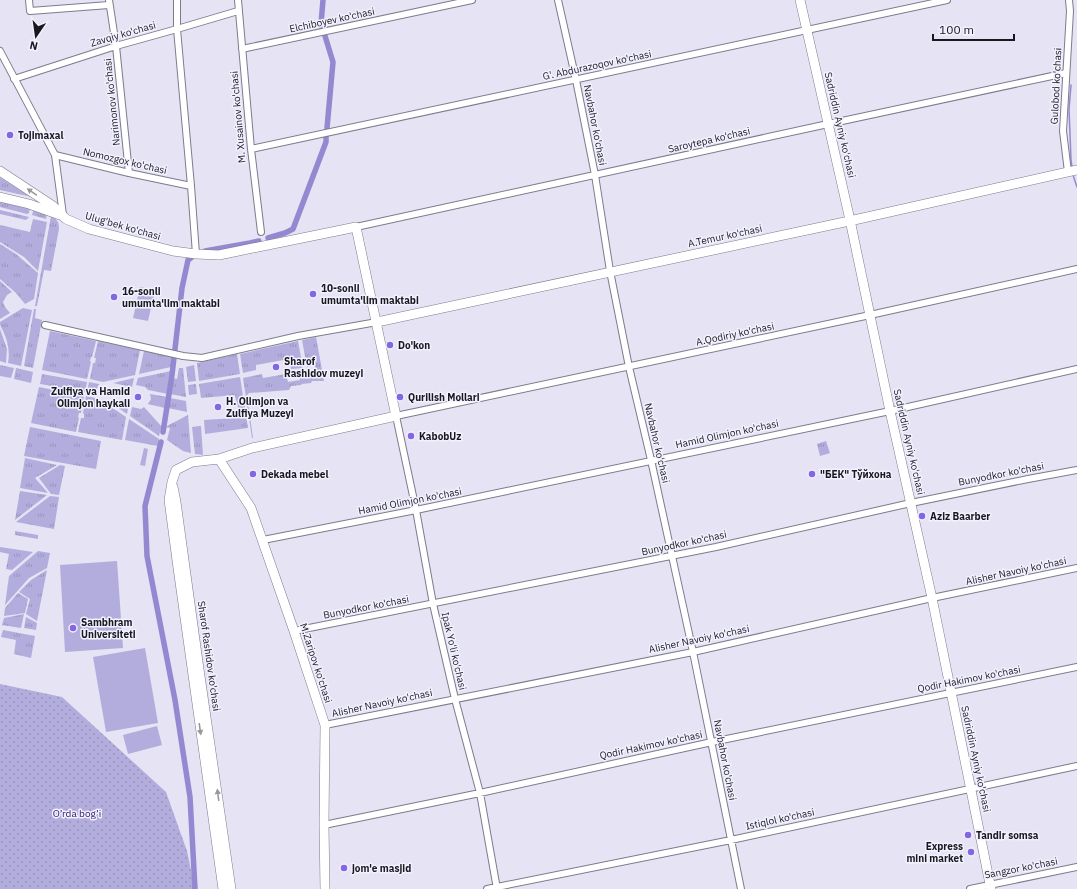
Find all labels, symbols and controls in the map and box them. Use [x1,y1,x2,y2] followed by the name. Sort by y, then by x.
[288,5,376,35] street label: Elchiboyev ko'chasi
[16,16,56,56] north arrow
[933,16,1014,42] scale bar
[89,18,157,50] street label: Zavqiy ko'chasi
[939,22,974,37] text: 100 m
[28,38,39,53] text: N
[541,47,653,83] street label: G'. Abdurazoqov ko'chasi
[1048,47,1064,125] street label: Gulobod ko'chasi
[101,58,123,146] street label: Narimonov ko'chasi
[228,70,248,164] street label: M. Xusainov ko'chasi
[821,71,859,179] street label: Sadriddin Ayniy ko'chasi
[581,84,609,166] street label: Navbahor ko'chasi
[667,124,751,156] street label: Saroytepa ko'chasi
[18,129,64,142] place label: Tojimaxal
[5,130,15,140] marker: Tojimaxal
[82,145,168,177] street label: Nomozgox ko'chasi
[27,189,38,196] one-way arrow
[84,209,162,243] street label: Ulug'bek ko'chasi
[687,222,763,250] street label: A.Temur ko'chasi
[321,282,419,307] place label: 10-sonli umumta'lim maktabi
[122,285,220,310] place label: 16-sonli umumta'lim maktabi
[308,289,318,299] marker: 10-sonli umumta'lim maktabi
[109,292,119,302] marker: 16-sonli umumta'lim maktabi
[695,319,775,349] street label: A.Qodiriy ko'chasi
[398,339,430,352] place label: Do'kon
[385,340,395,350] marker: Do'kon
[284,355,363,380] place label: Sharof Rashidov muzeyi
[271,362,281,372] marker: Sharof Rashidov muzeyi
[51,385,130,410] place label: Zulfiya va Hamid Olimjon haykali
[890,388,928,496] street label: Sadriddin Ayniy ko'chasi
[408,391,480,404] place label: Qurilish Mollari
[133,392,143,402] marker: Zulfiya va Hamid Olimjon haykali
[395,392,405,402] marker: Qurilish Mollari
[226,395,294,420] place label: H. Olimjon va Zulfiya Muzeyi
[213,402,223,412] marker: H. Olimjon va Zulfiya Muzeyi
[641,402,673,484] street label: Navbahor ko'chasi
[674,417,780,451] street label: Hamid Olimjon ko'chasi
[419,430,461,443] place label: KabobUz
[406,431,416,441] marker: KabobUz
[957,459,1045,489] street label: Bunyodkor ko'chasi
[261,468,328,481] place label: Dekada mebel
[820,468,892,481] place label: "БЕК" Тўйхона
[248,469,258,479] marker: Dekada mebel
[807,469,817,479] marker: "БЕК" Тўйхона
[357,485,463,517] street label: Hamid Olimjon ko'chasi
[930,510,990,523] place label: Aziz Baarber
[917,511,927,521] marker: Aziz Baarber
[640,528,728,558] street label: Bunyodkor ko'chasi
[965,554,1067,588] street label: Alisher Navoiy ko'chasi
[322,592,410,622] street label: Bunyodkor ko'chasi
[195,600,223,712] street label: Sharof Rashidov ko'chasi
[439,611,469,691] street label: Ipak Yo'li ko'chasi
[81,616,136,641] place label: Sambhram Universiteti
[297,621,335,705] street label: M.Zaripov ko'chasi
[648,622,750,656] street label: Alisher Navoiy ko'chasi
[68,623,78,633] marker: Sambhram Universiteti
[916,663,1022,695] street label: Qodir Hakimov ko'chasi
[331,686,433,720] street label: Alisher Navoiy ko'chasi
[958,705,994,813] street label: Sadriddin Ayniy ko'chasi
[711,719,739,801] street label: Navbahor ko'chasi
[197,723,203,735] one-way arrow
[598,728,704,762] street label: Qodir Hakimov ko'chasi
[215,789,221,801] one-way arrow
[744,805,816,833] street label: Istiqlol ko'chasi
[53,807,101,820] park label: O’rda bog’i
[976,829,1039,842] place label: Tandir somsa
[963,830,973,840] marker: Tandir somsa
[906,840,963,865] place label: Express mini market
[966,847,976,857] marker: Express mini market
[983,855,1059,881] street label: Sangzor ko'chasi
[351,862,411,875] place label: jom'e masjid
[339,863,349,873] marker: jom'e masjid

